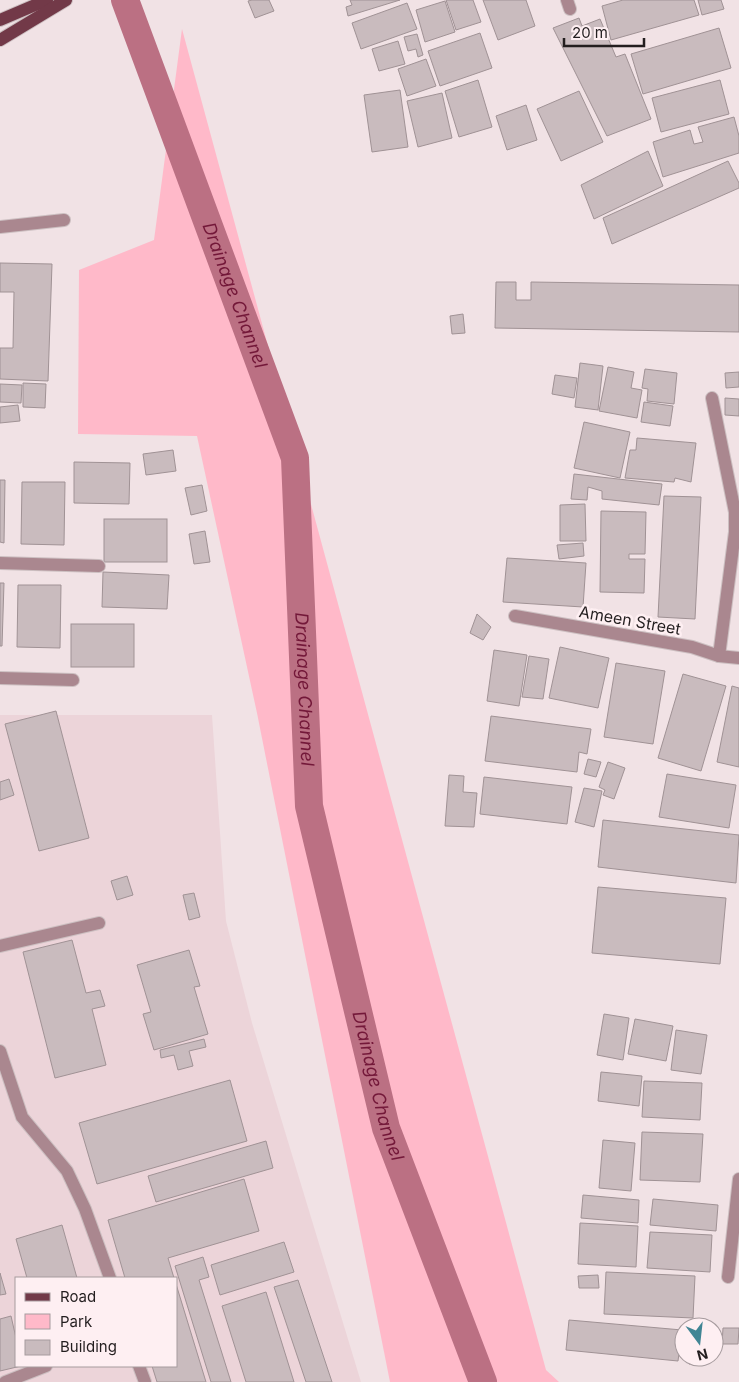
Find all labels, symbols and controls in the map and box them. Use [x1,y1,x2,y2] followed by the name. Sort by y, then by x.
[564,15,644,47] scale bar
[572,23,608,42] text: 20 m
[198,219,272,372] water label: Drainage Channel
[578,601,682,639] street label: Ameen Street
[291,612,318,767] water label: Drainage Channel
[348,1009,409,1164] water label: Drainage Channel
[15,1277,178,1367] legend
[60,1287,96,1306] text: Road
[60,1312,93,1331] text: Park
[674,1317,724,1367] north arrow
[60,1337,117,1356] text: Building
[695,1345,710,1365] text: N

